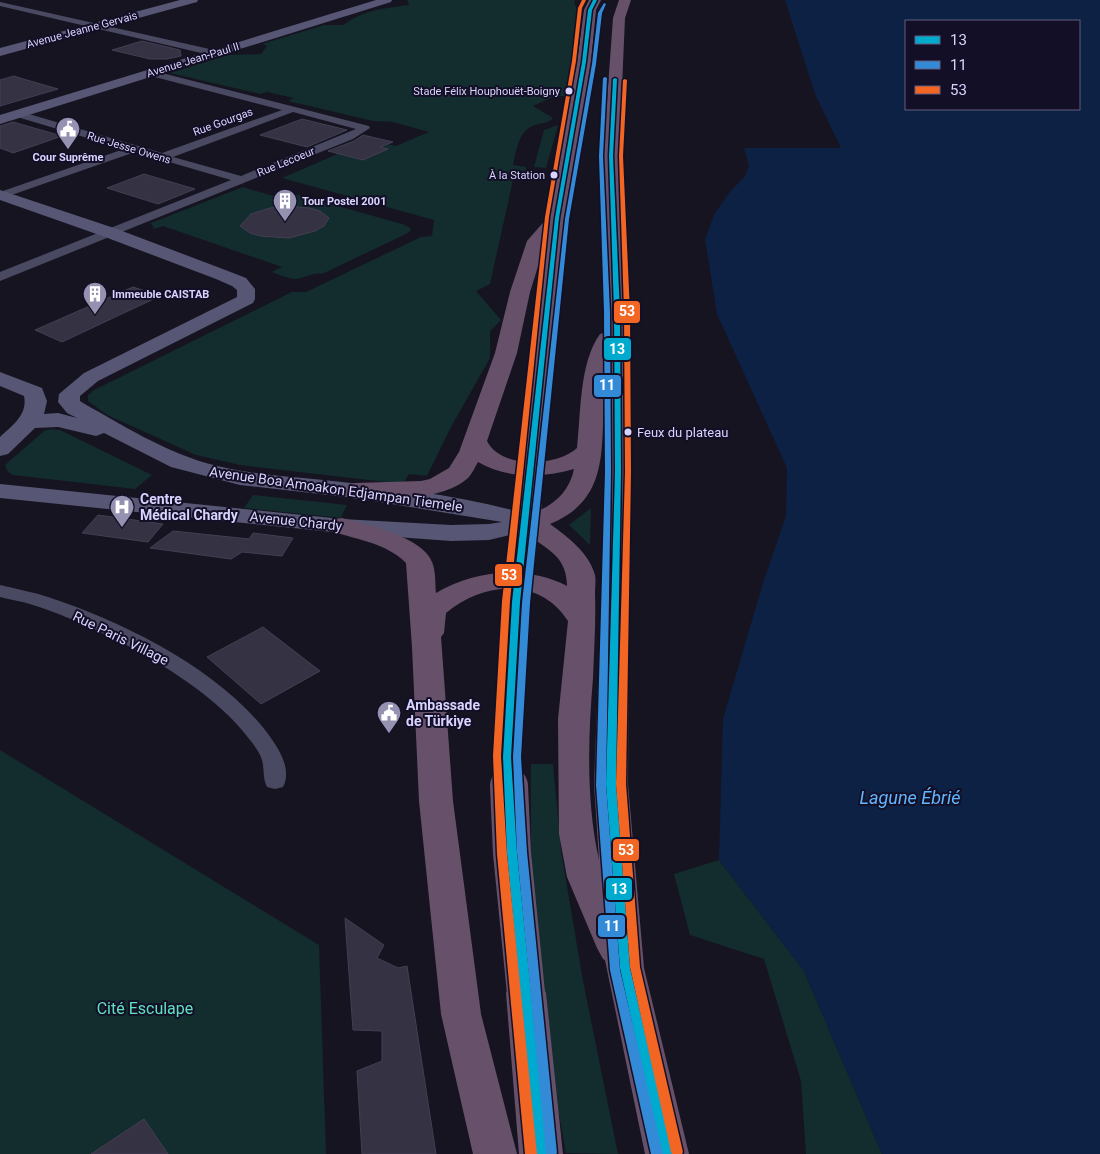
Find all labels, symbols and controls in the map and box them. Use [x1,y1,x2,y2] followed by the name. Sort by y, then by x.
[25,9,139,51] street label: Avenue Jeanne Gervais
[905,20,1080,110] legend
[950,31,967,49] text: 13
[145,40,241,80] street label: Avenue Jean-Paul II
[950,56,967,74] text: 11
[950,81,967,99] text: 53
[413,85,561,98] place label: Stade Félix Houphouët-Boigny
[564,86,574,96] marker: Stade Félix Houphouët-Boigny
[191,105,255,139] street label: Rue Gourgas
[55,116,81,150] public building icon: Cour Suprême
[86,129,173,167] street label: Rue Jesse Owens
[255,144,317,179] street label: Rue Lecoeur
[33,151,103,164] place label: Cour Suprême
[489,169,545,182] place label: À la Station
[549,170,559,180] marker: À la Station
[272,188,298,222] building icon: Tour Postel 2001
[302,195,386,208] place label: Tour Postel 2001
[82,281,108,315] building icon: Immeuble CAISTAB
[112,288,209,301] place label: Immeuble CAISTAB
[613,300,641,324] line badge: 53
[619,303,635,319] text: 53
[603,337,632,361] line badge: 13
[609,341,625,357] text: 13
[593,374,622,398] line badge: 11
[599,377,615,393] text: 11
[637,425,728,440] place label: Feux du plateau
[623,427,633,437] marker: Feux du plateau
[208,463,464,515] street label: Avenue Boa Amoakon Edjampan Tiemele
[140,491,239,523] place label: Centre Médical Chardy
[109,494,135,528] hospital icon: Centre Médical Chardy
[249,508,343,534] street label: Avenue Chardy
[494,563,523,587] line badge: 53
[501,567,517,583] text: 53
[71,608,171,668] street label: Rue Paris Village
[406,697,480,729] place label: Ambassade de Türkiye
[376,700,402,734] public building icon: Ambassade de Türkiye
[860,787,960,808] water label: Lagune Ébrié
[612,838,640,862] line badge: 53
[618,842,634,858] text: 53
[605,877,633,901] line badge: 13
[611,881,627,897] text: 13
[597,914,626,938] line badge: 11
[604,918,620,934] text: 11
[97,999,193,1018] park label: Cité Esculape

